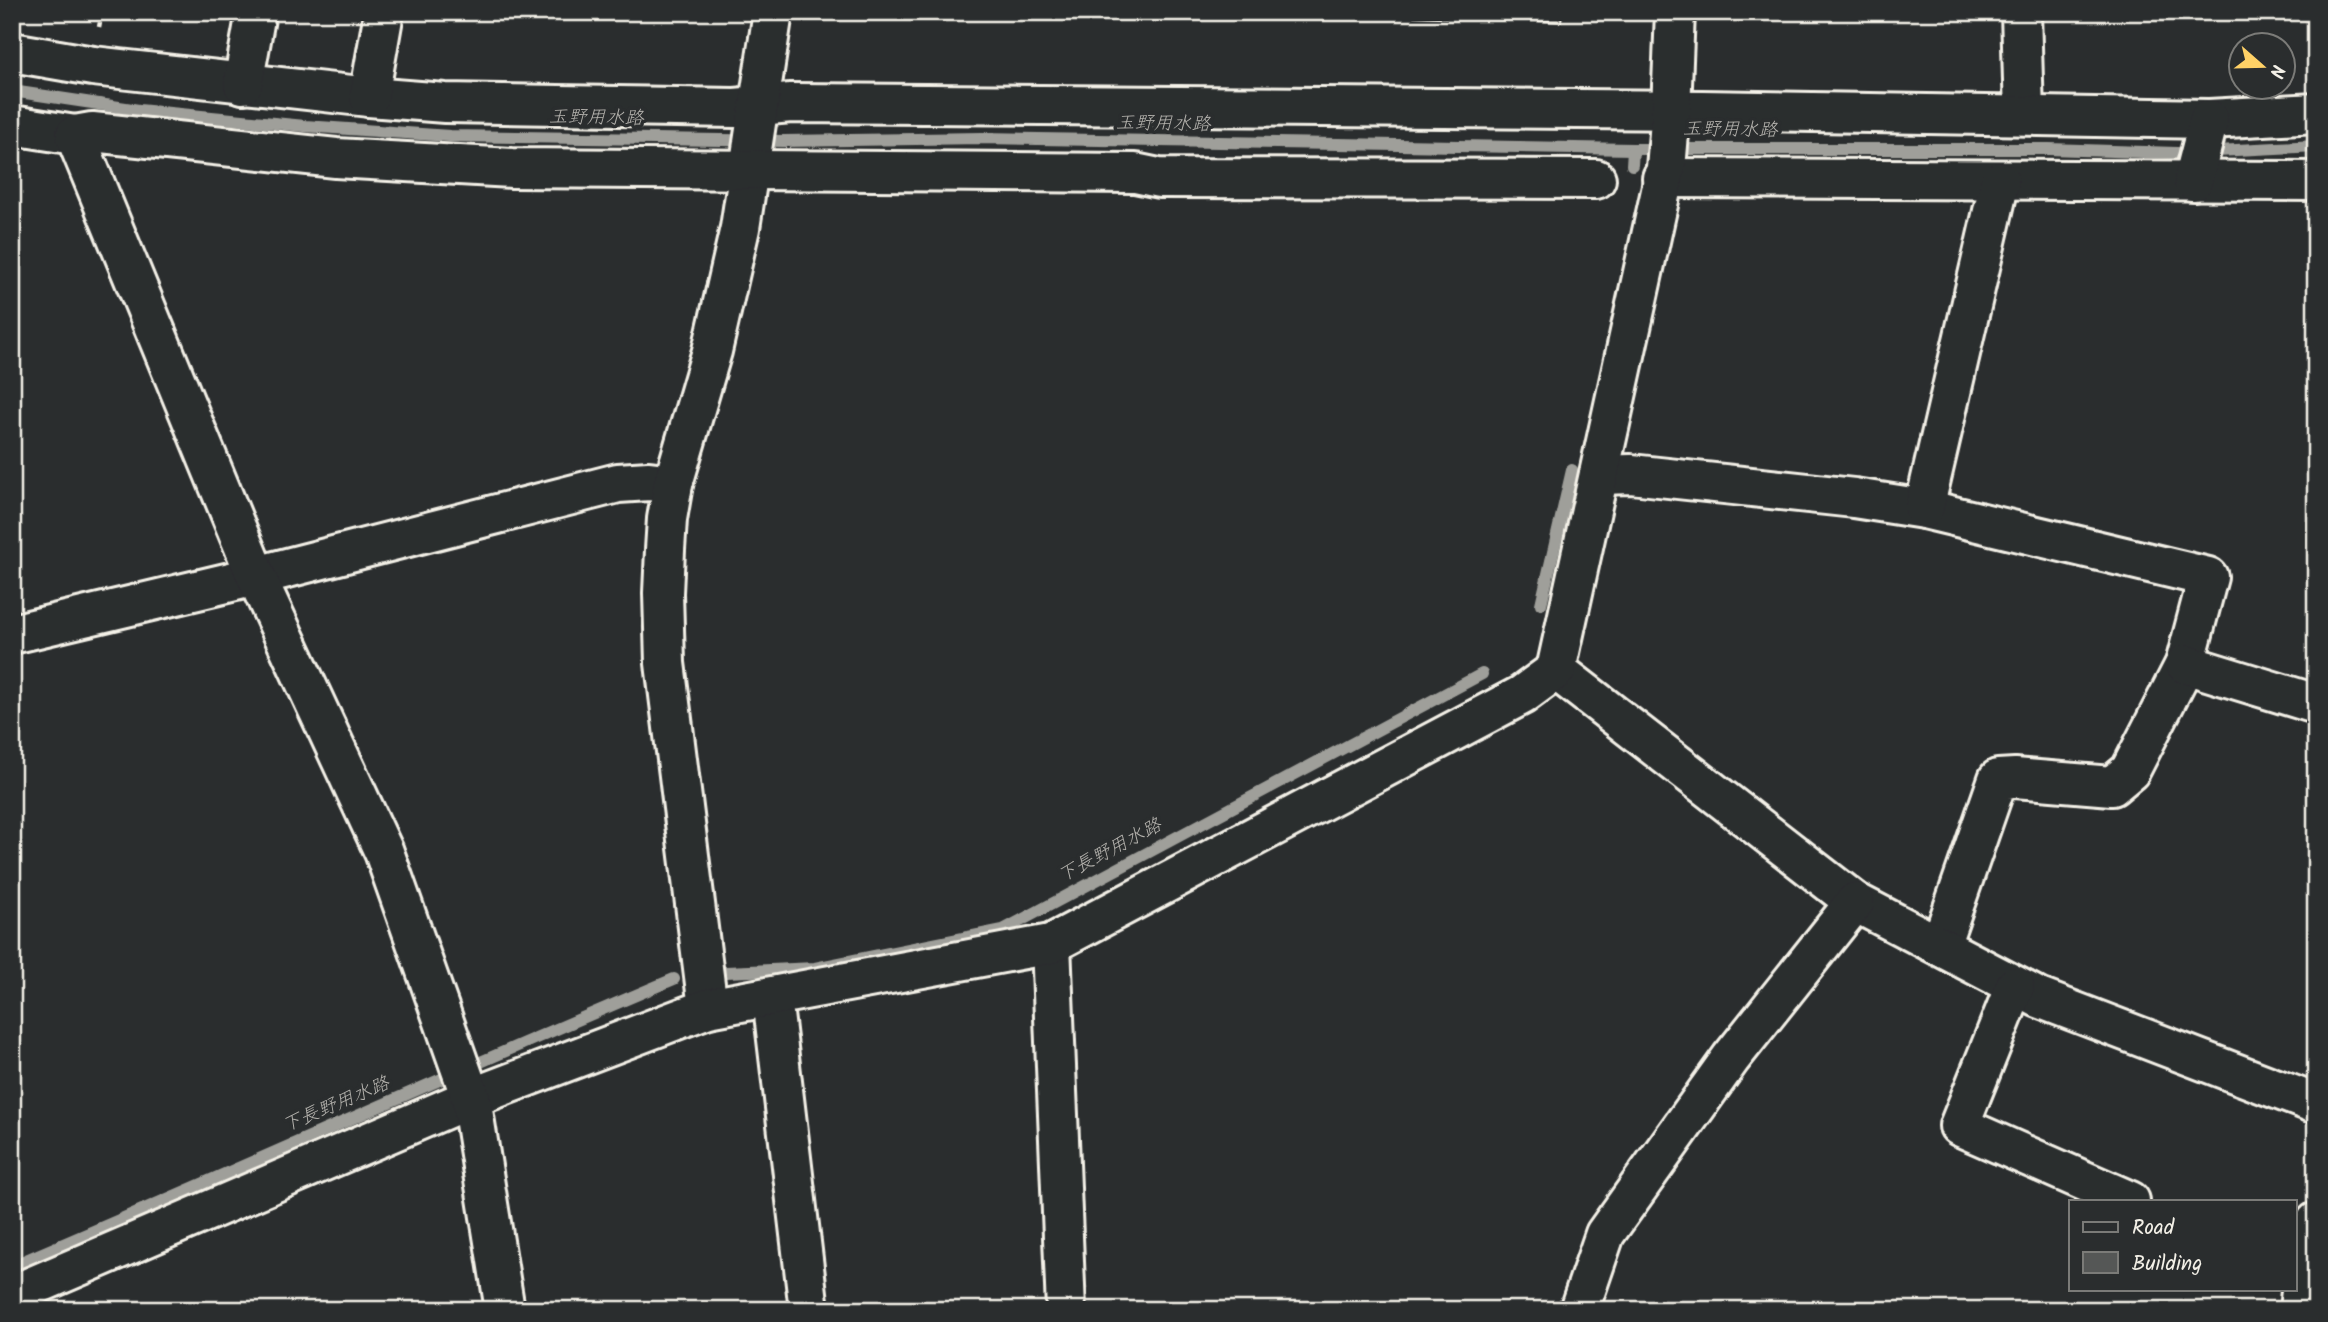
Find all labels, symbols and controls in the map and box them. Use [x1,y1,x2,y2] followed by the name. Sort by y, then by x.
[2226,32,2296,102] north arrow
[2260,60,2292,82] text: N
[548,102,645,134] water label: 玉野用水路
[1115,108,1212,140] water label: 玉野用水路
[1682,114,1779,146] water label: 玉野用水路
[1053,811,1168,891] water label: 下長野用水路
[278,1069,395,1141] water label: 下長野用水路
[2069,1200,2296,1290] legend
[2132,1212,2175,1245] text: Road
[2132,1248,2202,1281] text: Building

